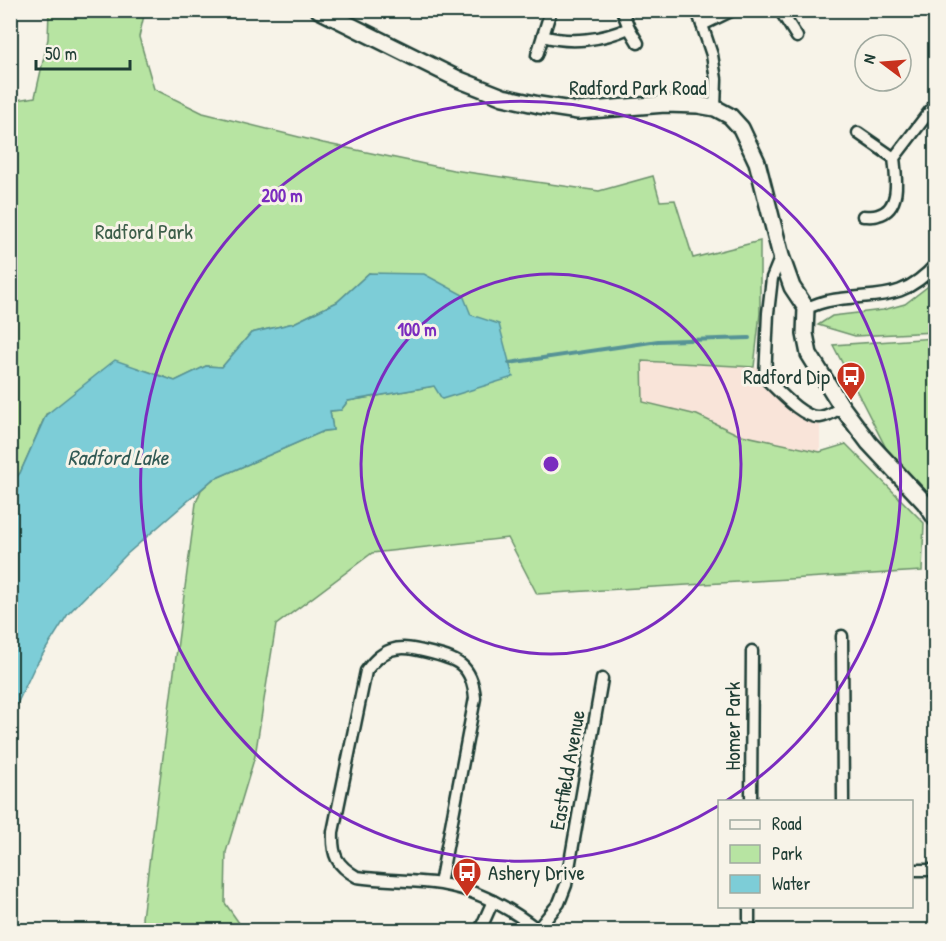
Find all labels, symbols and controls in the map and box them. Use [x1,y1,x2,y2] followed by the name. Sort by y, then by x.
[36,33,130,71] scale bar
[853,33,913,93] north arrow
[45,41,77,66] text: 50 m
[857,51,880,66] text: N
[569,73,707,102] street label: Radford Park Road
[262,183,302,208] text: 200 m
[95,217,193,246] park label: Radford Park
[397,317,437,342] text: 100 m
[835,360,867,402] bus stop icon: Radford Dip
[743,362,830,391] place label: Radford Dip
[68,442,170,472] water label: Radford Lake
[541,454,561,474] centre of rings
[718,681,747,770] street label: Homer Park
[542,708,592,832] street label: Eastfield Avenue
[718,800,913,908] legend
[772,811,802,836] text: Road
[772,841,803,866] text: Park
[451,856,483,898] bus stop icon: Ashery Drive
[488,858,585,887] place label: Ashery Drive
[772,871,810,896] text: Water

